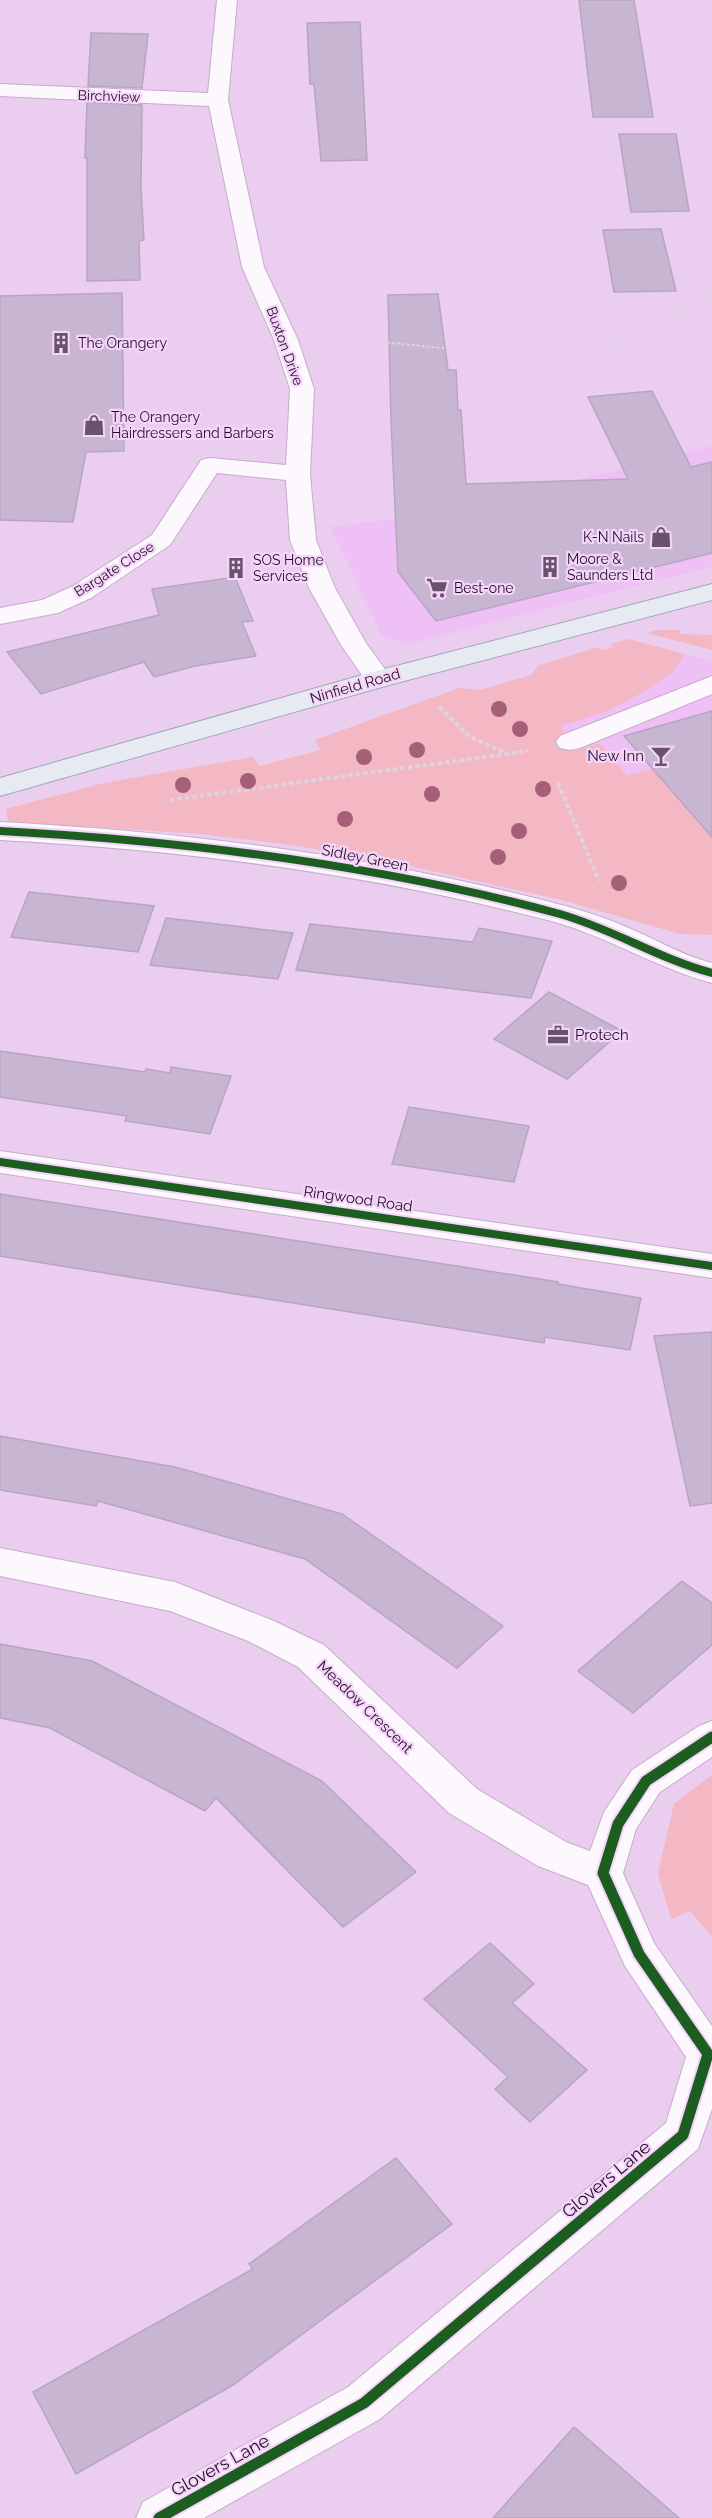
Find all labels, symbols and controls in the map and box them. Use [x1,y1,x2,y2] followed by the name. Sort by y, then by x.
[77,87,141,105] street label: Birchview
[263,304,307,388] street label: Buxton Drive
[49,331,73,355] building icon: The Orangery
[78,335,167,351] place label: The Orangery
[111,409,274,441] place label: The Orangery Hairdressers and Barbers
[82,413,106,437] shop icon: The Orangery Hairdressers and Barbers
[649,525,673,549] shop icon: K-N Nails
[583,529,644,545] place label: K-N Nails
[71,538,157,600] street label: Bargate Close
[567,551,653,583] place label: Moore & Saunders Ltd
[253,552,324,584] place label: SOS Home Services
[538,555,562,579] building icon: Moore & Saunders Ltd
[224,556,248,580] building icon: SOS Home Services
[425,576,449,600] supermarket icon: Best-one
[454,580,514,596] place label: Best-one
[308,665,402,707] street label: Ninfield Road
[649,744,673,768] bar icon: New Inn
[587,747,644,765] place label: New Inn
[320,841,410,875] street label: Sidley Green
[546,1023,570,1047] office icon: Protech
[575,1026,629,1044] place label: Protech
[302,1182,414,1216] street label: Ringwood Road
[314,1657,416,1757] street label: Meadow Crescent
[558,2136,655,2222] street label: Glovers Lane
[167,2429,273,2501] street label: Glovers Lane

